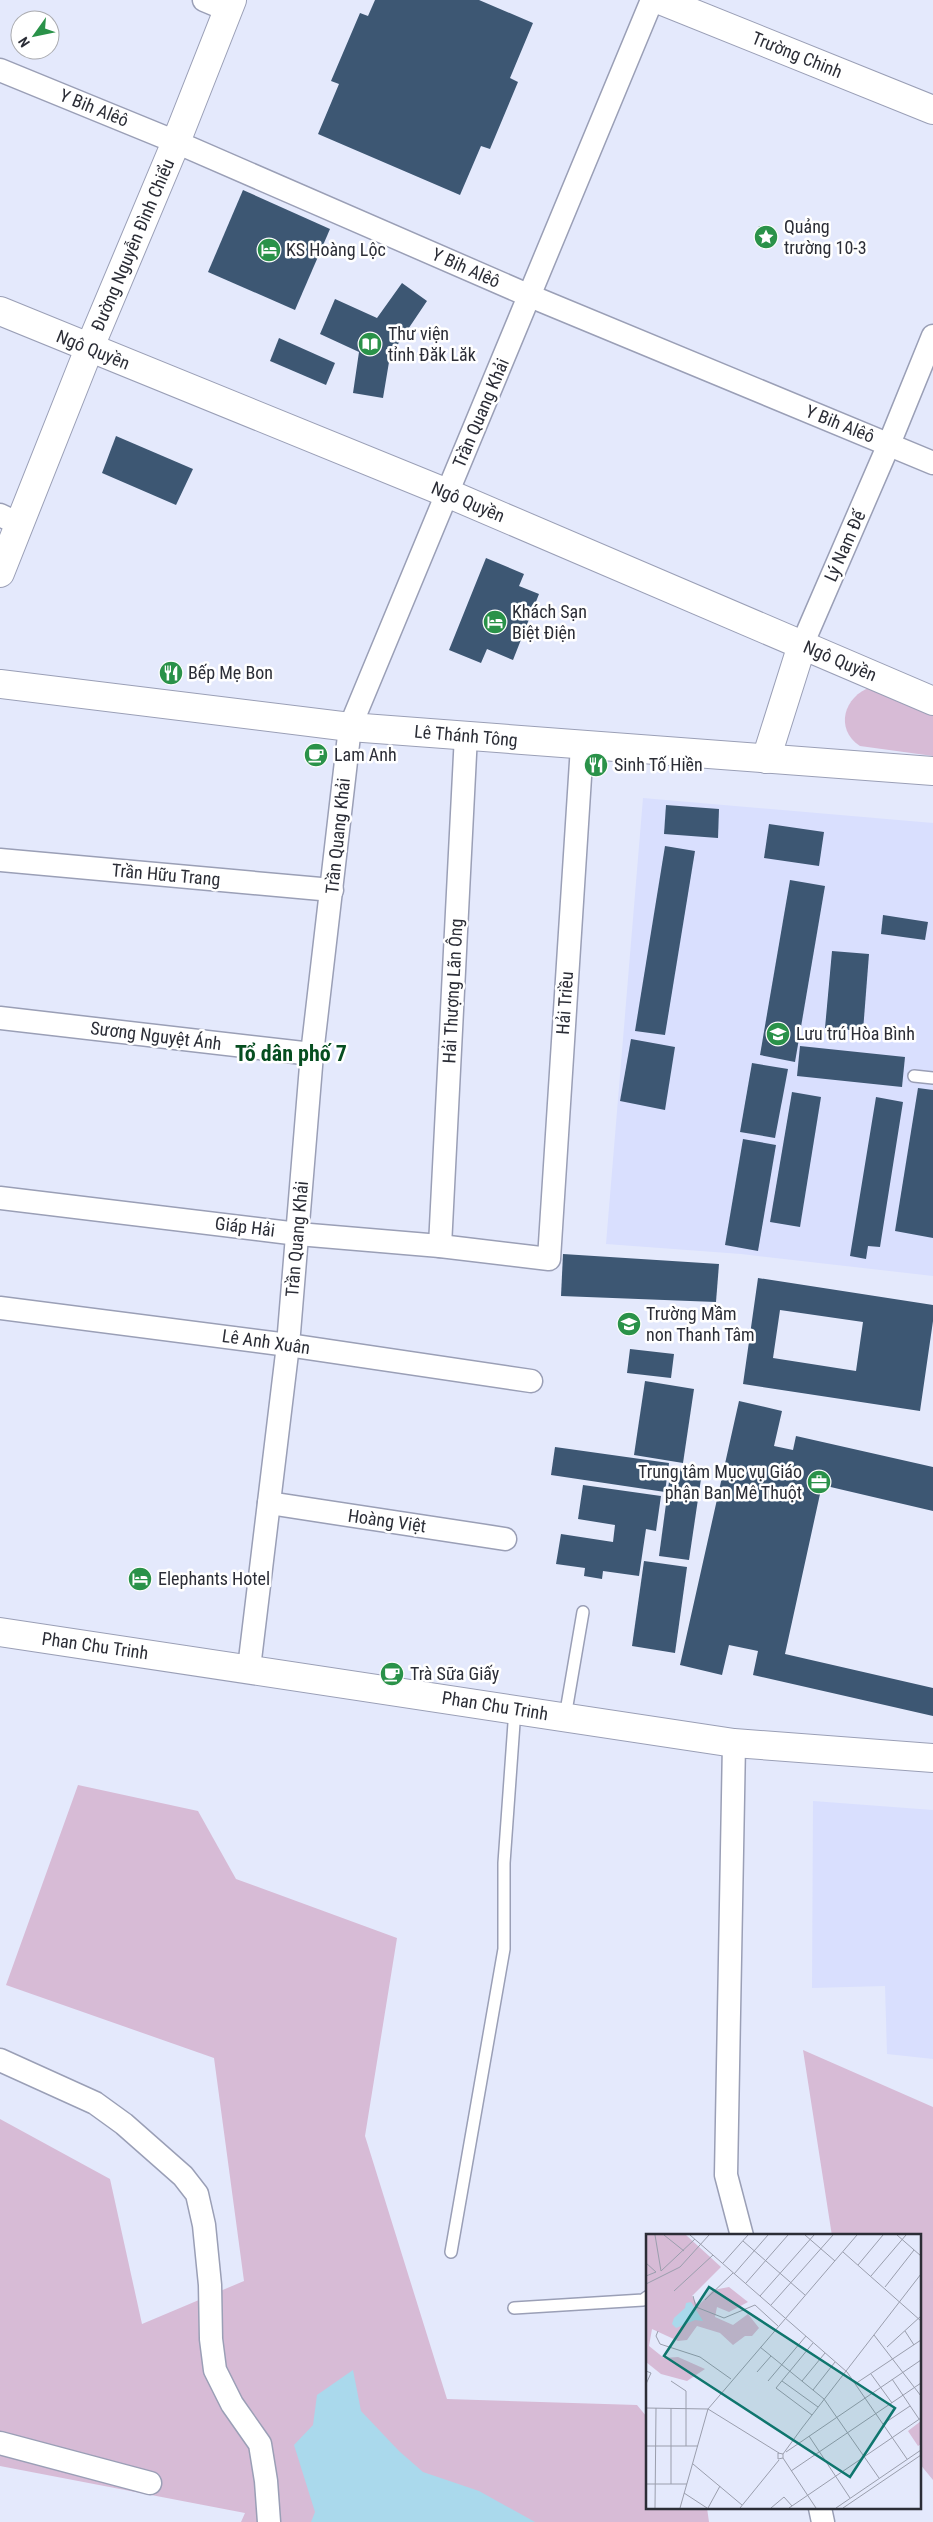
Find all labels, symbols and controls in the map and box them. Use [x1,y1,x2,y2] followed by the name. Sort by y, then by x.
[10,10,60,60] north arrow
[749,27,845,82] street label: Trường Chinh
[15,34,33,50] text: N
[57,84,132,131] street label: Y Bih Alêô
[87,156,178,334] street label: Đường Nguyễn Đình Chiểu
[784,216,867,258] place label: Quảng trường 10-3
[753,224,779,250] place icon: Quảng trường 10-3
[256,237,282,263] hotel icon: KS Hoàng Lộc
[286,239,386,260] place label: KS Hoàng Lộc
[429,243,504,292] street label: Y Bih Alêô
[388,323,476,365] place label: Thư viện tỉnh Đăk Lăk
[53,325,133,374] street label: Ngô Quyền
[357,331,383,357] library icon: Thư viện tỉnh Đăk Lăk
[448,355,513,471] street label: Trần Quang Khải
[803,400,878,447] street label: Y Bih Alêô
[429,477,508,526] street label: Ngô Quyền
[820,506,870,585] street label: Lý Nam Đế
[512,601,587,643] place label: Khách Sạn Biệt Điện
[482,609,508,635] hotel icon: Khách Sạn Biệt Điện
[801,636,880,685] street label: Ngô Quyền
[158,660,184,686] restaurant icon: Bếp Mẹ Bon
[188,662,273,683] place label: Bếp Mẹ Bon
[413,721,519,750] street label: Lê Thánh Tông
[303,742,329,768] cafe icon: Lam Anh
[334,744,397,765] place label: Lam Anh
[583,752,609,778] restaurant icon: Sinh Tố Hiền
[614,754,703,775] place label: Sinh Tố Hiền
[321,777,354,895] street label: Trần Quang Khải
[111,859,221,890] street label: Trần Hữu Trang
[438,918,467,1064] street label: Hải Thượng Lãn Ông
[552,971,577,1035] street label: Hải Triều
[89,1017,223,1054] street label: Sương Nguyệt Ánh
[765,1021,791,1047] school or university icon: Lưu trú Hòa Bình
[796,1023,915,1044] place label: Lưu trú Hòa Bình
[235,1041,347,1066] district label: Tổ dân phố 7
[281,1180,312,1298] street label: Trần Quang Khải
[214,1212,276,1241] street label: Giáp Hải
[646,1303,755,1345] place label: Trường Mầm non Thanh Tâm
[616,1311,642,1337] school or university icon: Trường Mầm non Thanh Tâm
[221,1325,312,1358] street label: Lê Anh Xuân
[638,1461,802,1503] place label: Trung tâm Mục vụ Giáo phận Ban Mê Thuột
[806,1469,832,1495] office icon: Trung tâm Mục vụ Giáo phận Ban Mê Thuột
[347,1505,427,1536] street label: Hoàng Việt
[127,1566,153,1592] hotel icon: Elephants Hotel
[158,1568,270,1589] place label: Elephants Hotel
[40,1628,150,1663] street label: Phan Chu Trinh
[379,1661,405,1687] cafe icon: Trà Sữa Giấy
[410,1663,500,1684] place label: Trà Sữa Giấy
[440,1687,550,1724] street label: Phan Chu Trinh
[646,2234,920,2510] inset map

